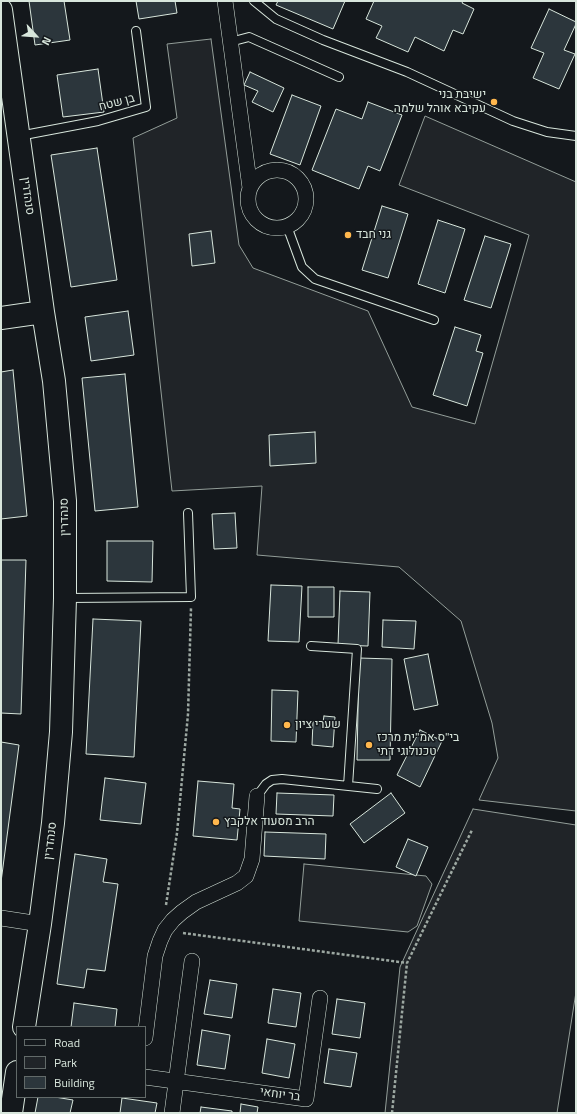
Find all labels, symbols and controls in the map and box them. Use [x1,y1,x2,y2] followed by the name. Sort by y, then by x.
[16,16,56,56] north arrow
[38,34,56,48] text: N
[394,88,486,116] place label: ישיבת בני עקיבא אוהל שלמה
[97,91,137,115] street label: בן שטח
[489,97,499,107] marker: ישיבת בני עקיבא אוהל שלמה
[17,176,37,216] street label: סנהדרין
[356,228,391,242] place label: גני חבד
[343,230,353,240] marker: גני חבד
[57,498,73,536] street label: סנהדרין
[295,718,341,732] place label: שערי ציון
[282,720,292,730] marker: שערי ציון
[377,731,459,759] place label: בי"ס אמ"ית מרכז טכנולוגי דתי
[364,740,374,750] marker: בי"ס אמ"ית מרכז טכנולוגי דתי
[224,815,315,829] place label: הרב מסעוד אלקבץ
[211,817,221,827] marker: הרב מסעוד אלקבץ
[42,821,60,861] street label: סנהדרין
[16,1026,146,1098] legend
[54,1033,80,1052] text: Road
[54,1053,77,1072] text: Park
[54,1073,95,1092] text: Building
[259,1085,301,1105] street label: בר יוחאי

